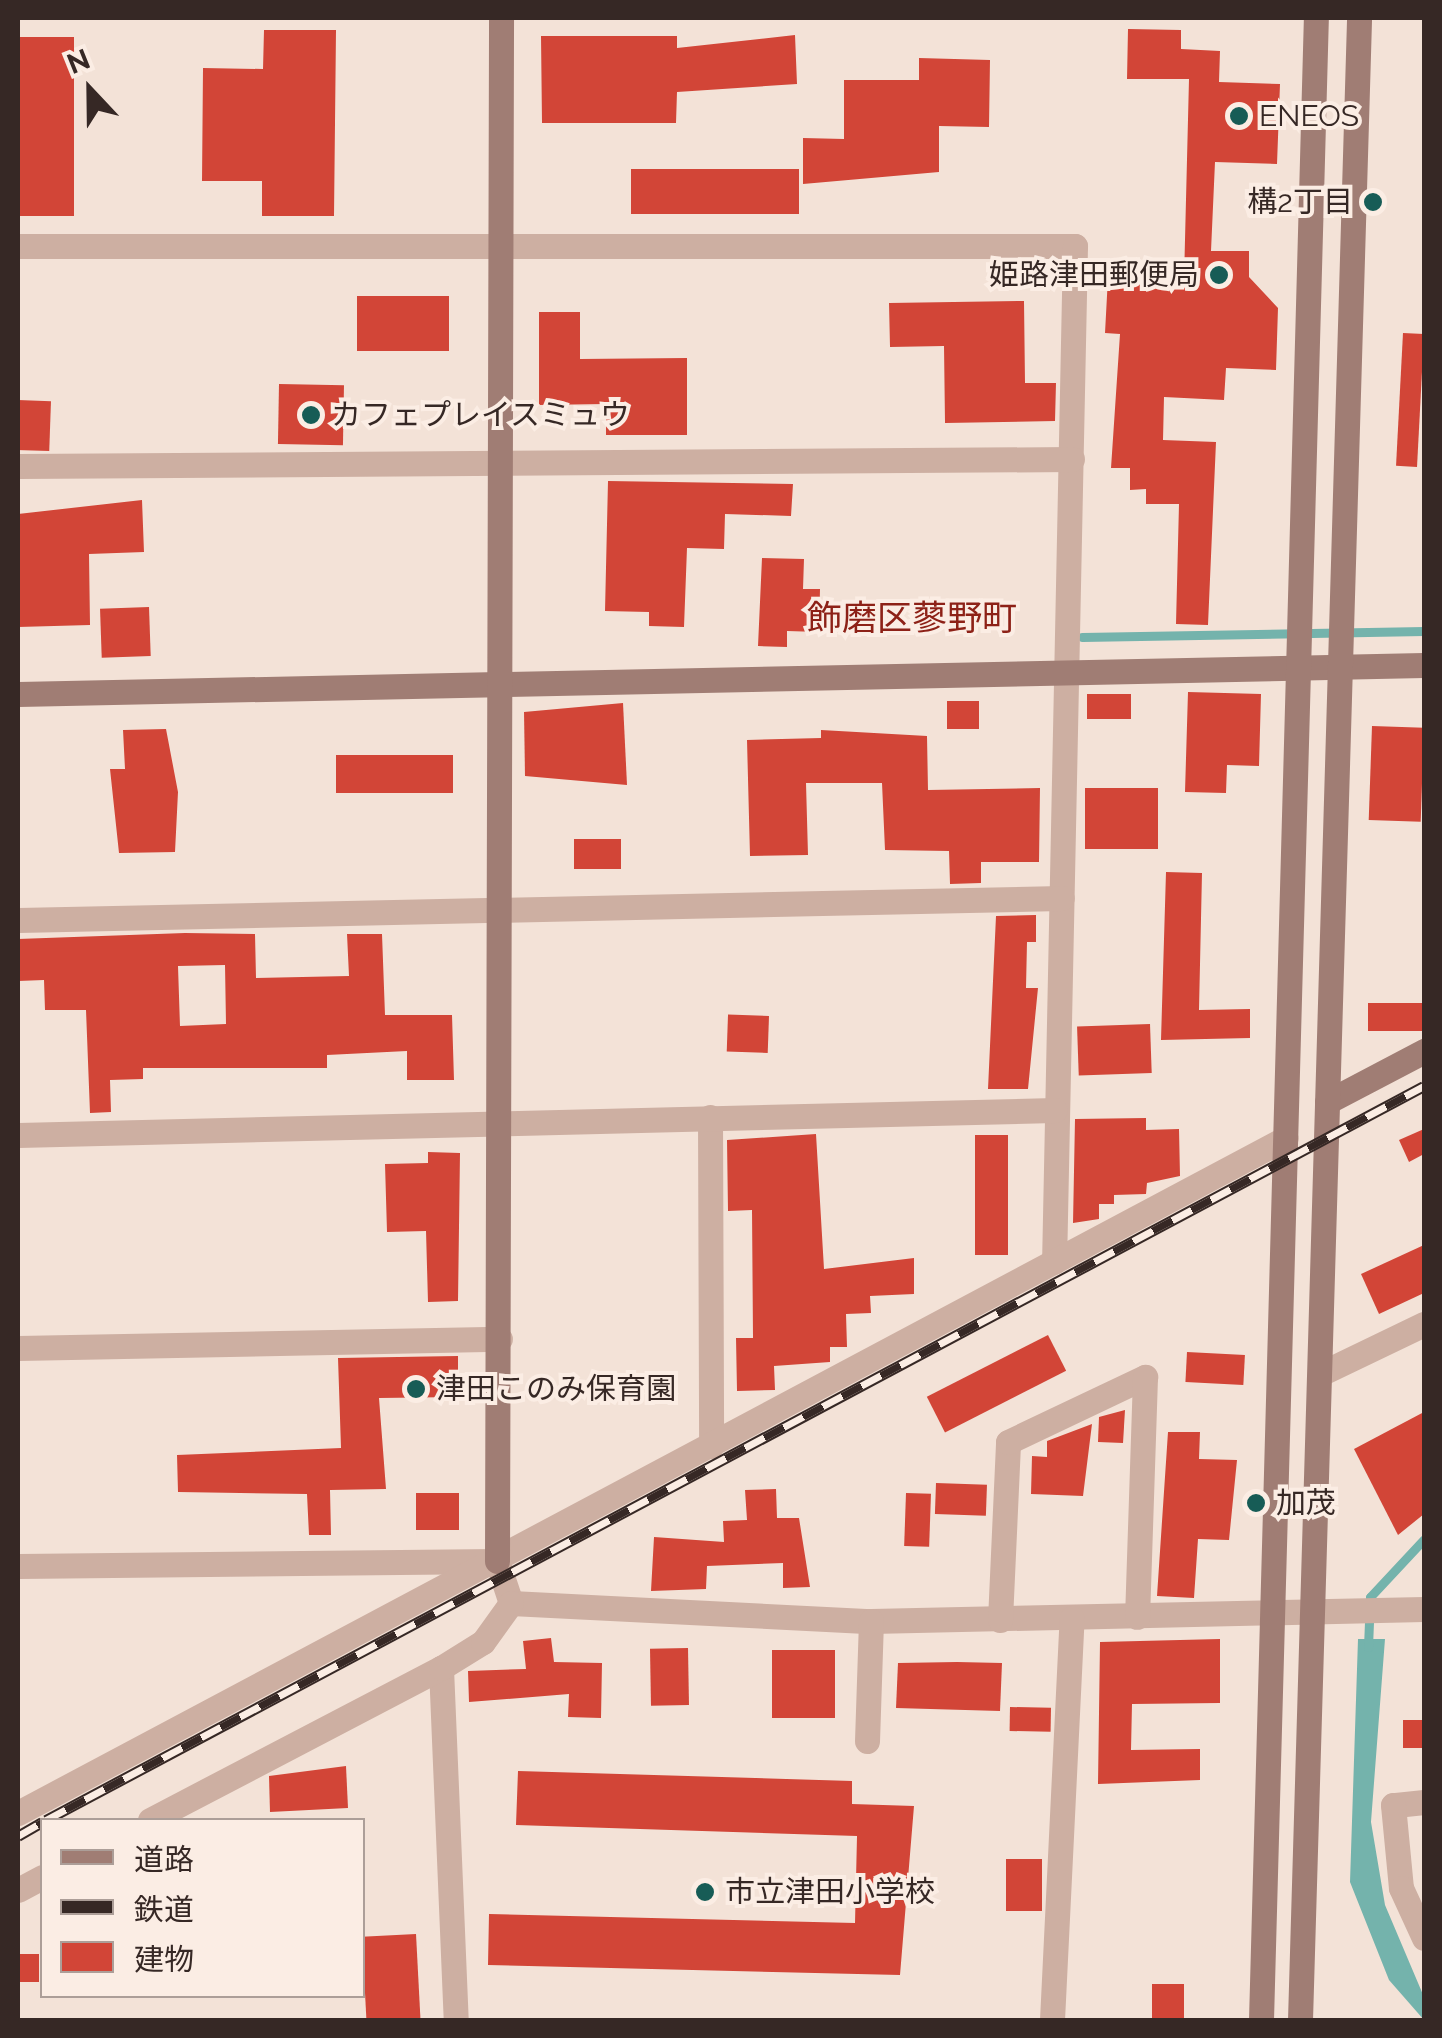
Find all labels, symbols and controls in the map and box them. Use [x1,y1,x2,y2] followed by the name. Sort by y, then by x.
[40,40,140,140] north arrow
[62,42,95,81] text: N
[1259,98,1359,134] place label: ENEOS
[1228,105,1250,127] marker: ENEOS
[1247,184,1353,220] place label: 構2丁目
[1362,191,1384,213] marker: 構2丁目
[989,257,1199,293] place label: 姫路津田郵便局
[1208,264,1230,286] marker: 姫路津田郵便局
[331,397,631,433] place label: カフェプレイスミュウ
[300,404,322,426] marker: カフェプレイスミュウ
[807,597,1017,639] district label: 飾磨区蓼野町
[436,1371,676,1407] place label: 津田このみ保育園
[405,1378,427,1400] marker: 津田このみ保育園
[1276,1485,1336,1521] place label: 加茂
[1245,1492,1267,1514] marker: 加茂
[40,1818,365,1998] legend
[134,1842,194,1877] text: 道路
[725,1874,935,1910] place label: 市立津田小学校
[694,1881,716,1903] marker: 市立津田小学校
[134,1892,194,1927] text: 鉄道
[134,1942,194,1977] text: 建物

